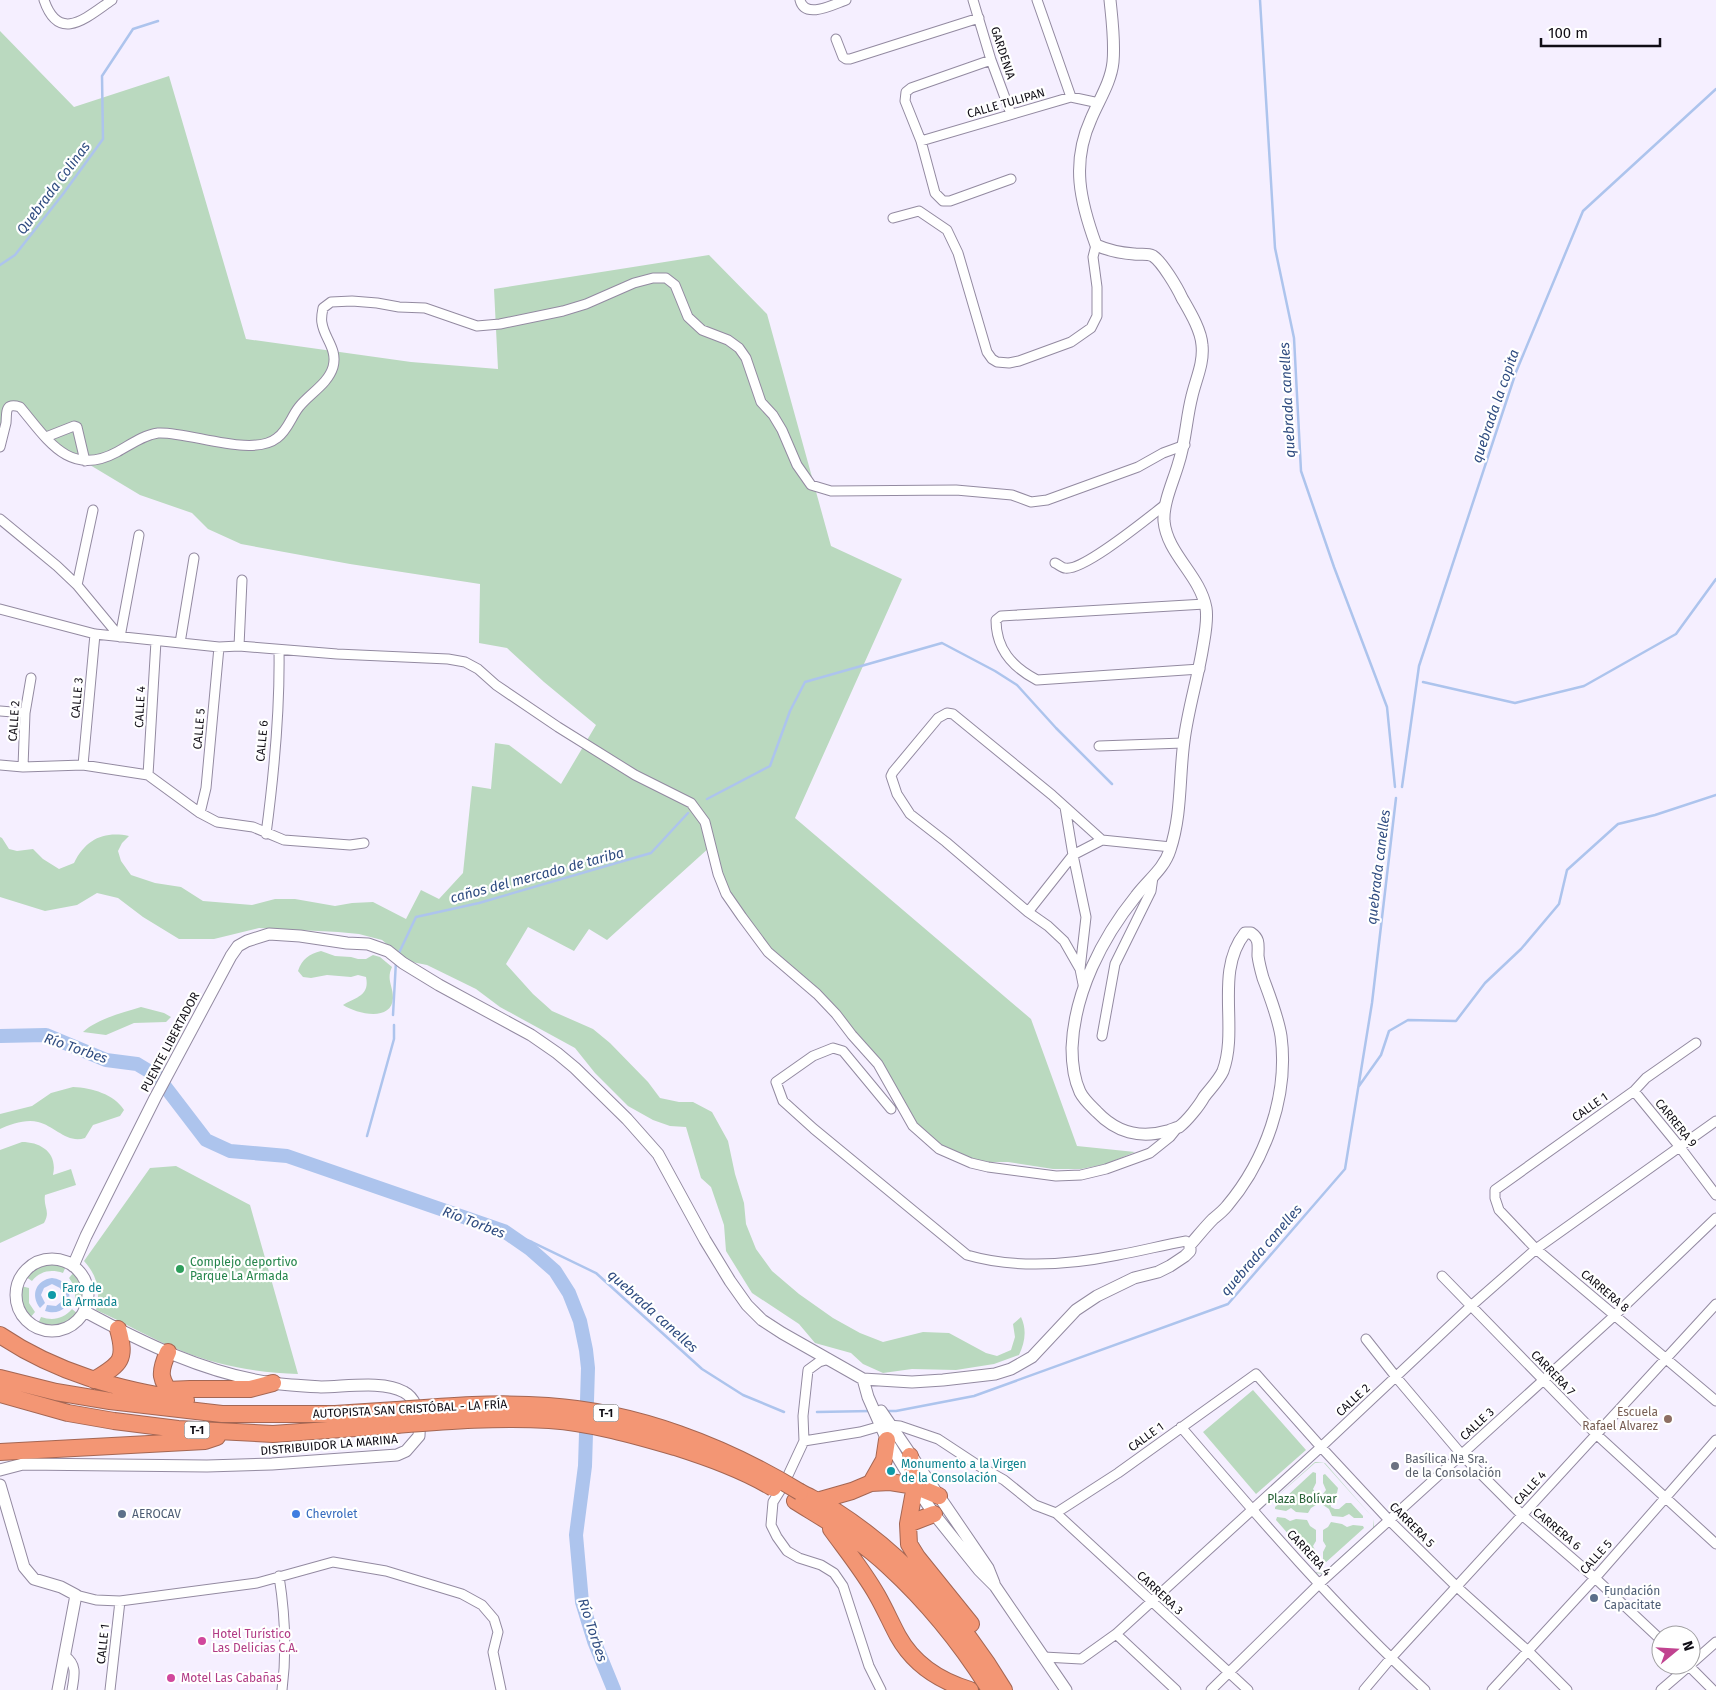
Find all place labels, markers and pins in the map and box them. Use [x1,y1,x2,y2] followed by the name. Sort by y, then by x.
[190,1255,298,1283] place label: Complejo deportivo Parque La Armada
[174,1263,186,1275] marker: Complejo deportivo Parque La Armada
[62,1281,117,1309] place label: Faro de la Armada
[46,1289,58,1301] marker: Faro de la Armada
[1582,1405,1658,1433] place label: Escuela Rafael Alvarez
[1662,1413,1674,1425] marker: Escuela Rafael Alvarez
[1405,1452,1501,1480] place label: Basílica Nª Sra. de la Consolación
[901,1457,1027,1485] place label: Monumento a la Virgen de la Consolación
[1389,1460,1401,1472] marker: Basílica Nª Sra. de la Consolación
[885,1465,897,1477] marker: Monumento a la Virgen de la Consolación
[132,1507,181,1521] place label: AEROCAV
[306,1507,358,1521] place label: Chevrolet
[116,1508,128,1520] marker: AEROCAV
[290,1508,302,1520] marker: Chevrolet
[1604,1584,1661,1612] place label: Fundación Capacitate
[1588,1592,1600,1604] marker: Fundación Capacitate
[212,1627,298,1655] place label: Hotel Turístico Las Delicias C.A.
[196,1635,208,1647] marker: Hotel Turístico Las Delicias C.A.
[181,1671,282,1685] place label: Motel Las Cabañas
[165,1672,177,1684] marker: Motel Las Cabañas

